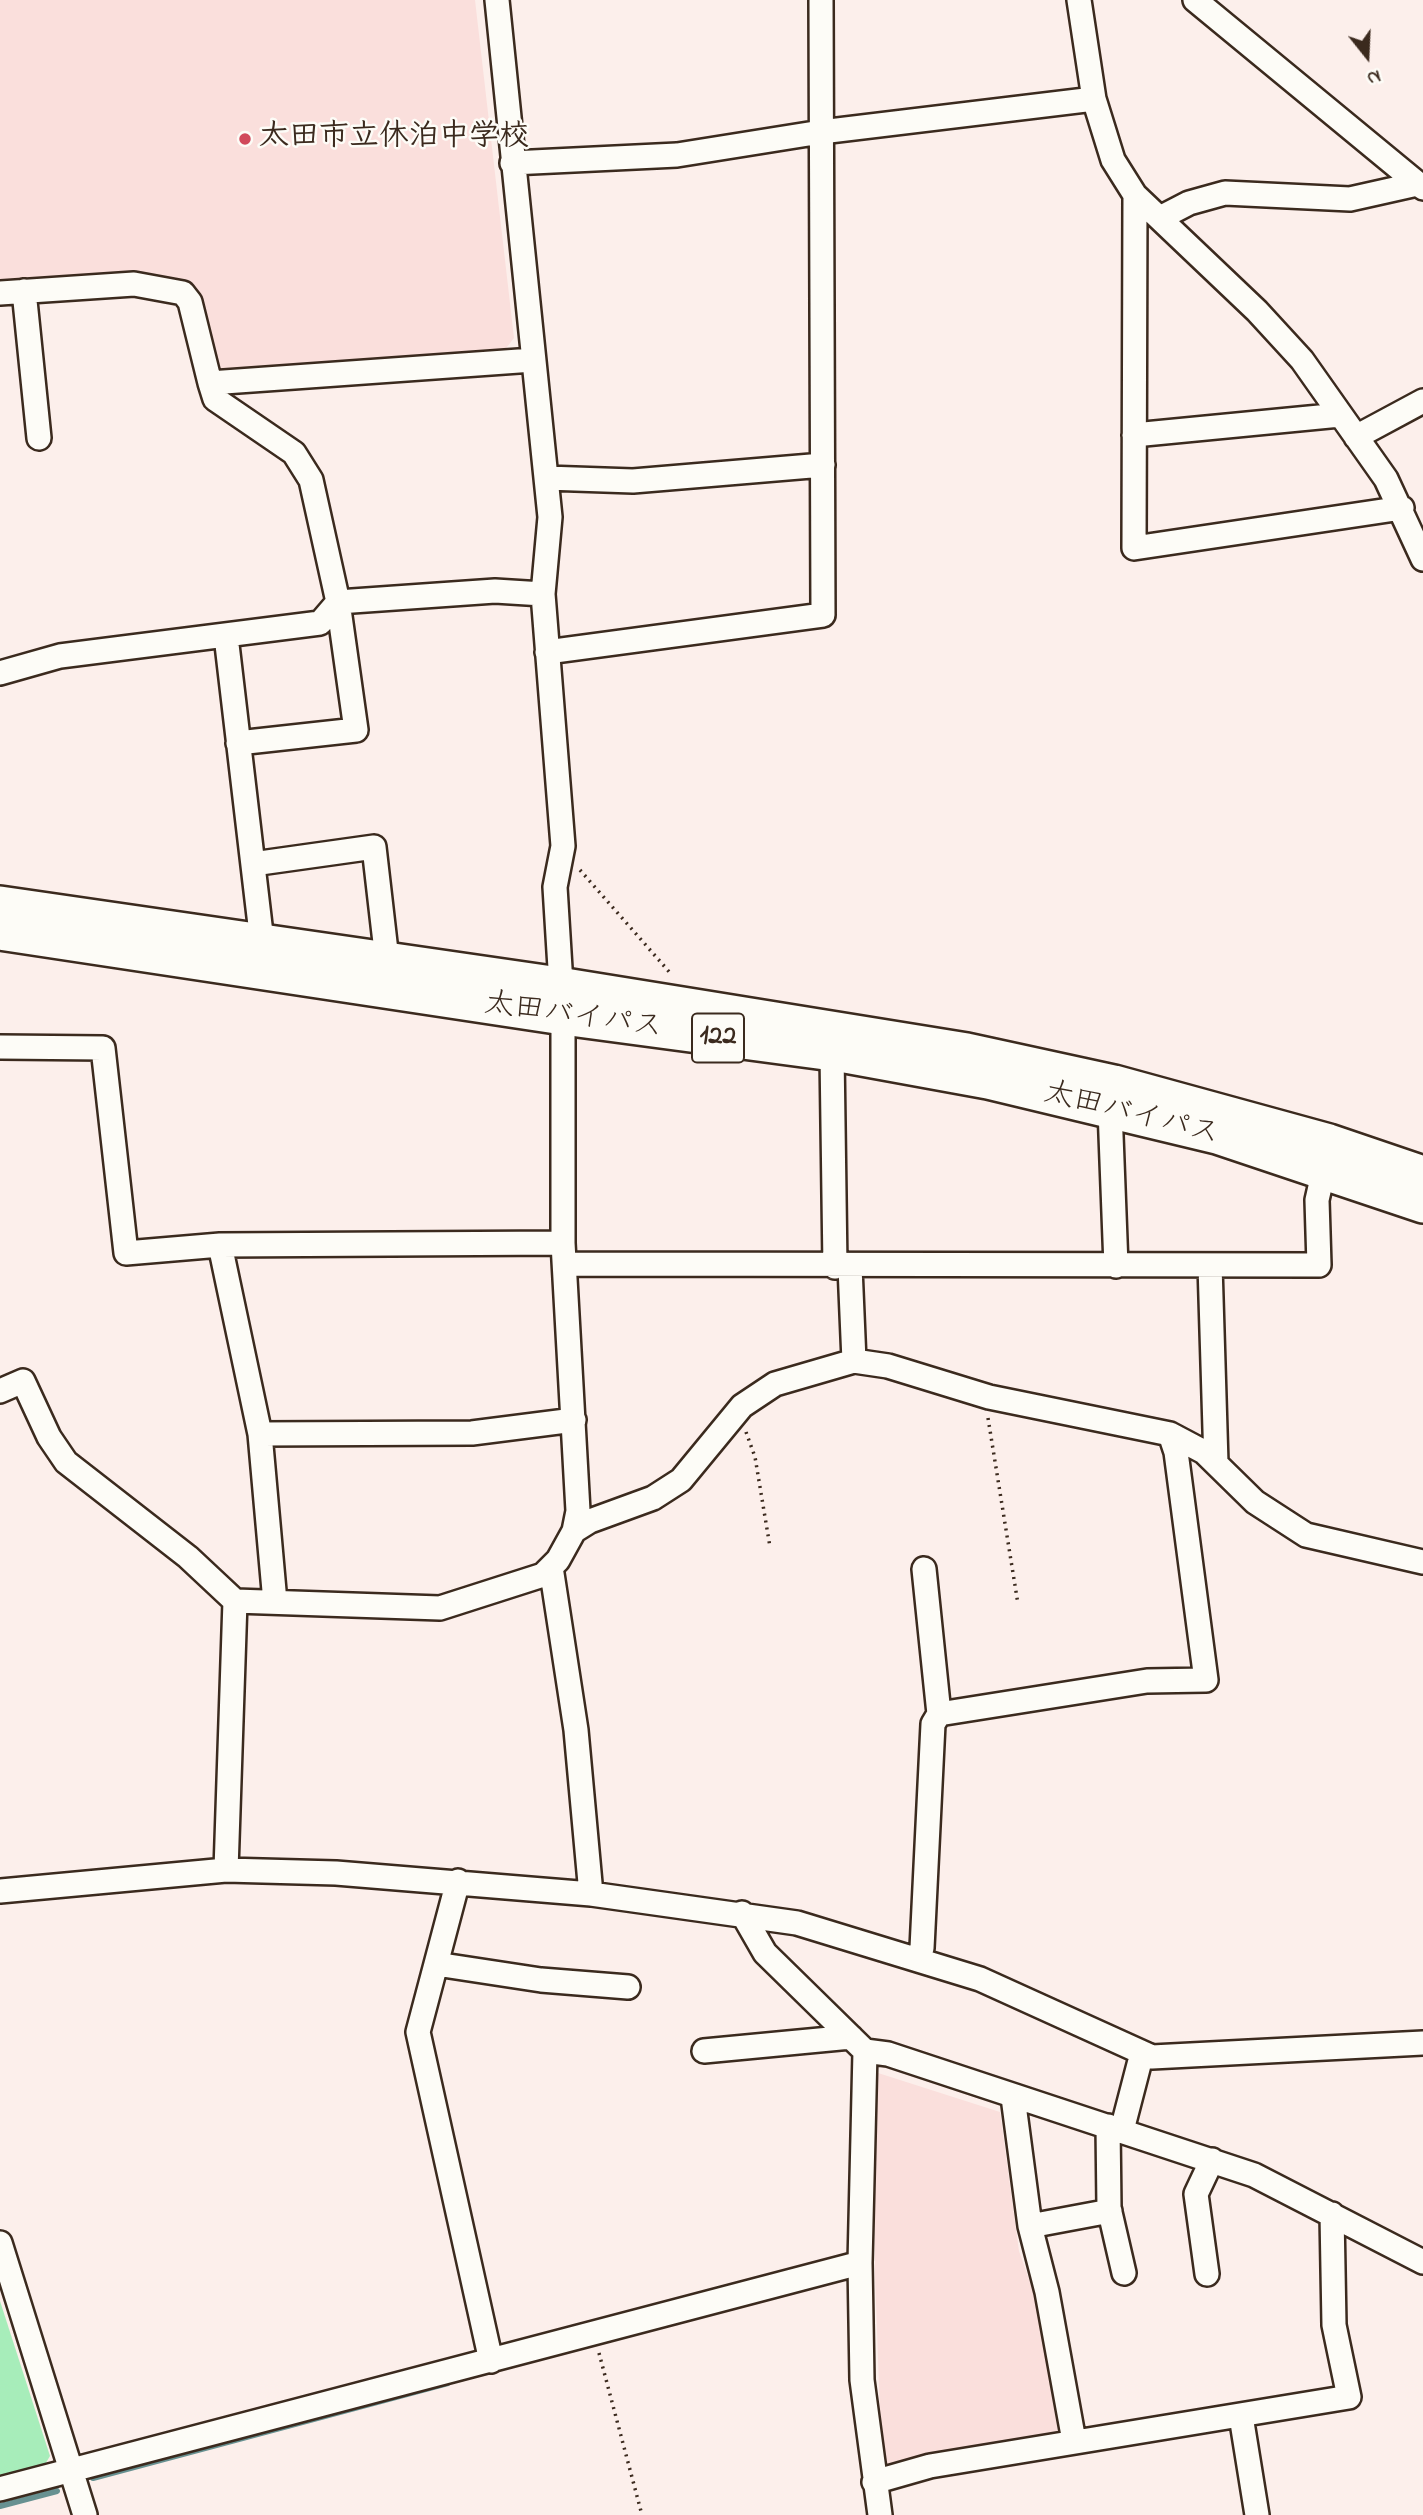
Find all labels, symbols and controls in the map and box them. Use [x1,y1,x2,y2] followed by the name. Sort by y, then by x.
[1332,21,1402,91] north arrow
[1363,62,1384,91] text: N
[259,121,529,157] place label: 太田市立休泊中学校
[237,131,253,147] marker: 太田市立休泊中学校
[481,988,665,1048] street label: 太田バイパス
[692,1014,744,1062] road number: 122
[1039,1077,1223,1155] street label: 太田バイパス

